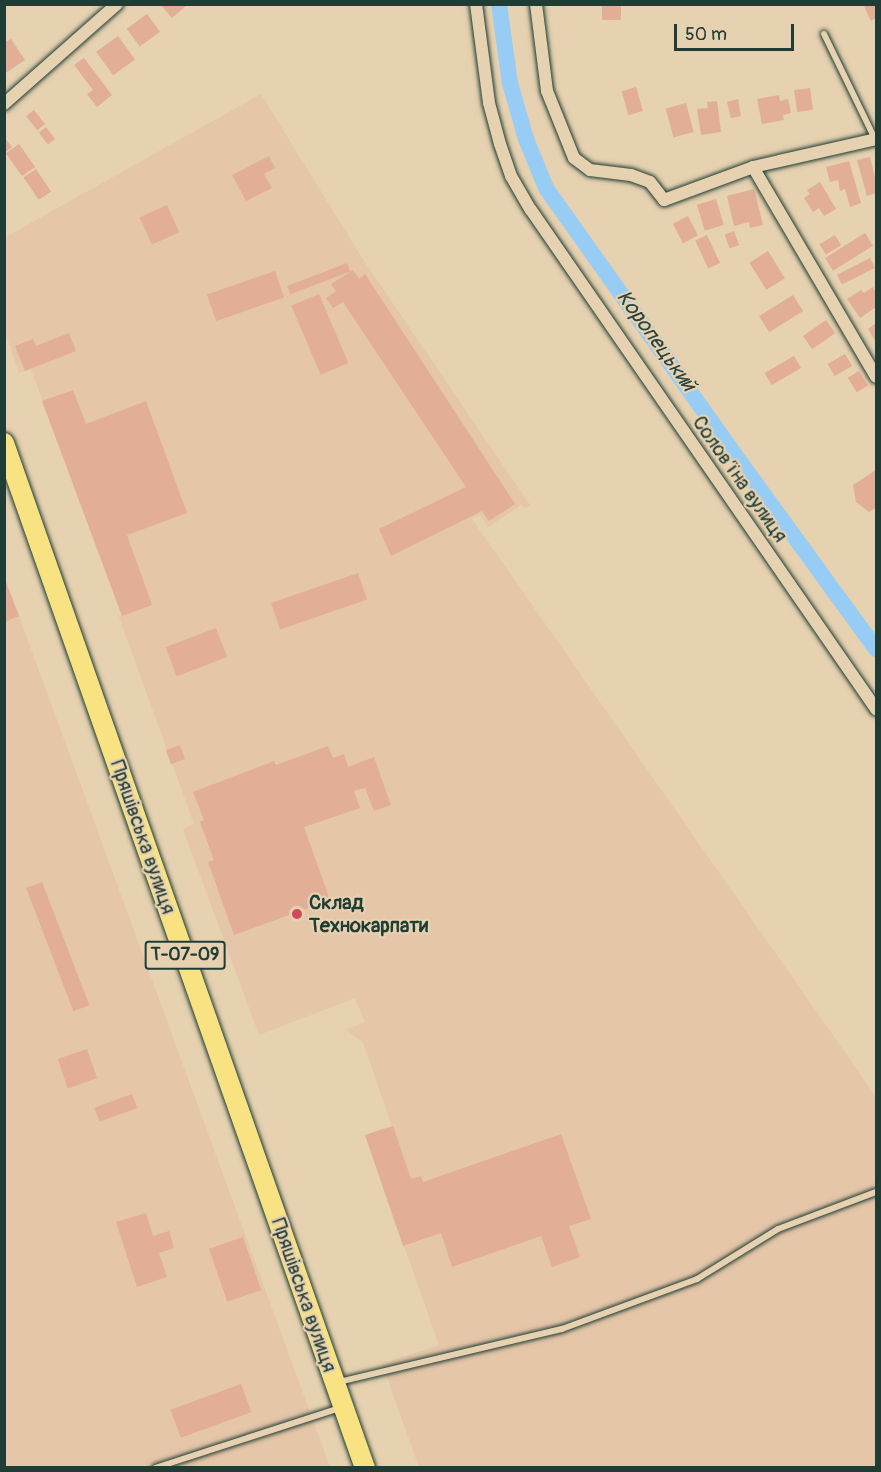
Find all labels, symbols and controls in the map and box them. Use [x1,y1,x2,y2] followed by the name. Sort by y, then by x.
[677,12,797,50] scale bar
[685,23,727,46] text: 50 m
[611,286,701,396] water label: Коропецький
[687,411,793,547] street label: Соловʼїна вулиця
[105,757,181,917] street label: Пряшівська вулиця
[309,891,428,938] place label: Склад Технокарпати
[290,907,304,921] marker: Склад Технокарпати
[144,940,225,970] road number: Т-07-09
[266,1215,342,1375] street label: Пряшівська вулиця

